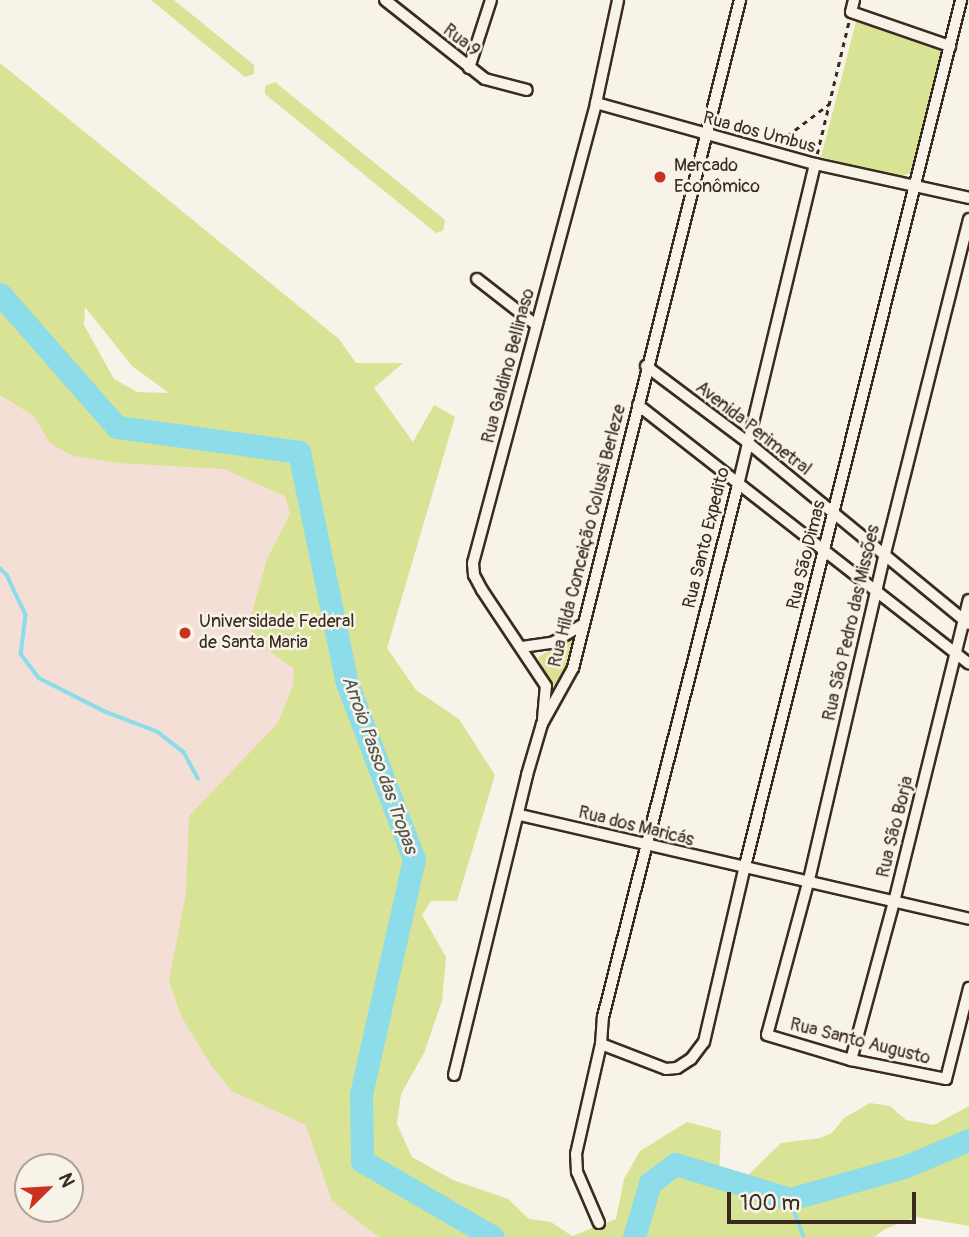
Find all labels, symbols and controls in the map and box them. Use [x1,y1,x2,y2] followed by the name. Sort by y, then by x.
[438,20,484,62] street label: Rua 9
[700,108,818,158] street label: Rua dos Umbus
[674,156,760,198] place label: Mercado Econômico
[652,169,668,185] marker: Mercado Econômico
[478,286,540,446] street label: Rua Galdino Bellinaso
[691,377,815,481] street label: Avenida Perimetral
[545,402,631,670] street label: Rua Hilda Conceição Colussi Berleze
[679,465,735,611] street label: Rua Santo Expedito
[783,498,831,612] street label: Rua São Dimas
[819,523,885,723] street label: Rua São Pedro das Missões
[199,612,355,654] place label: Universidade Federal de Santa Maria
[177,625,193,641] marker: Universidade Federal de Santa Maria
[336,673,422,857] water label: Arroio Passo das Tropas
[873,774,919,880] street label: Rua São Borja
[576,802,696,852] street label: Rua dos Maricás
[788,1014,932,1070] street label: Rua Santo Augusto
[14,1153,84,1223] north arrow
[53,1170,80,1191] text: N
[731,1178,920,1222] scale bar
[740,1190,800,1217] text: 100 m

